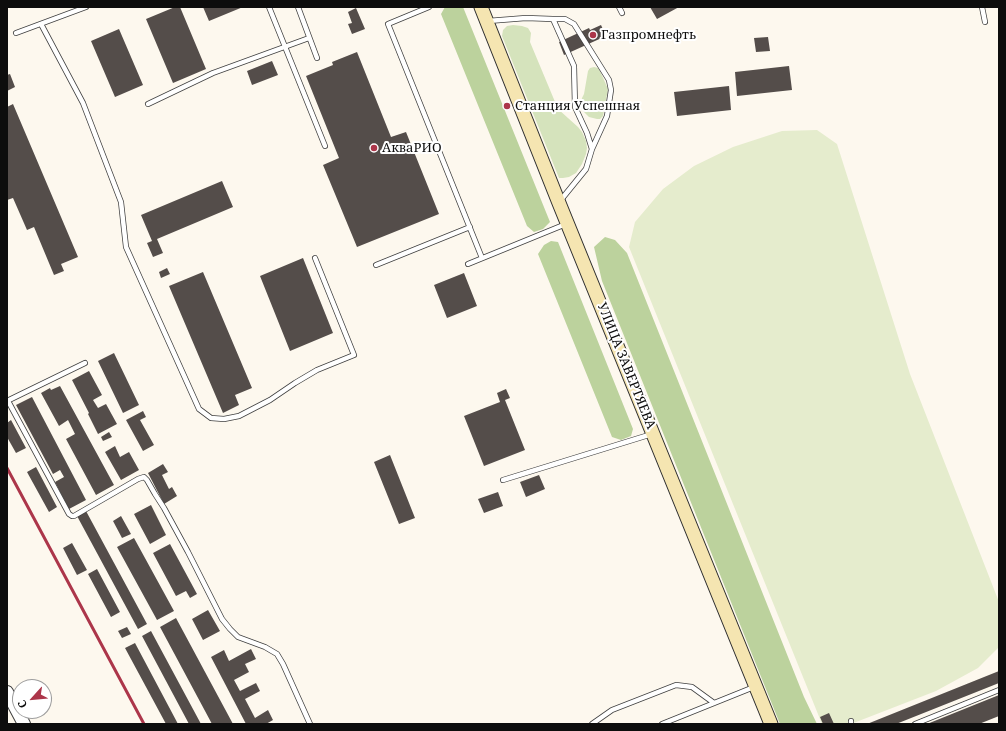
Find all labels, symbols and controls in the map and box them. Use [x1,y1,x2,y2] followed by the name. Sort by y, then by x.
[601,27,696,43] place label: Газпромнефть
[588,30,598,40] marker: Газпромнефть
[515,98,640,114] place label: Станция Успешная
[502,101,512,111] marker: Станция Успешная
[382,140,442,156] place label: АкваРИО
[369,143,379,153] marker: АкваРИО
[593,300,659,432] street label: УЛИЦА ЗАВЕРТЯЕВА
[12,679,52,719] north arrow
[13,698,30,711] text: С

